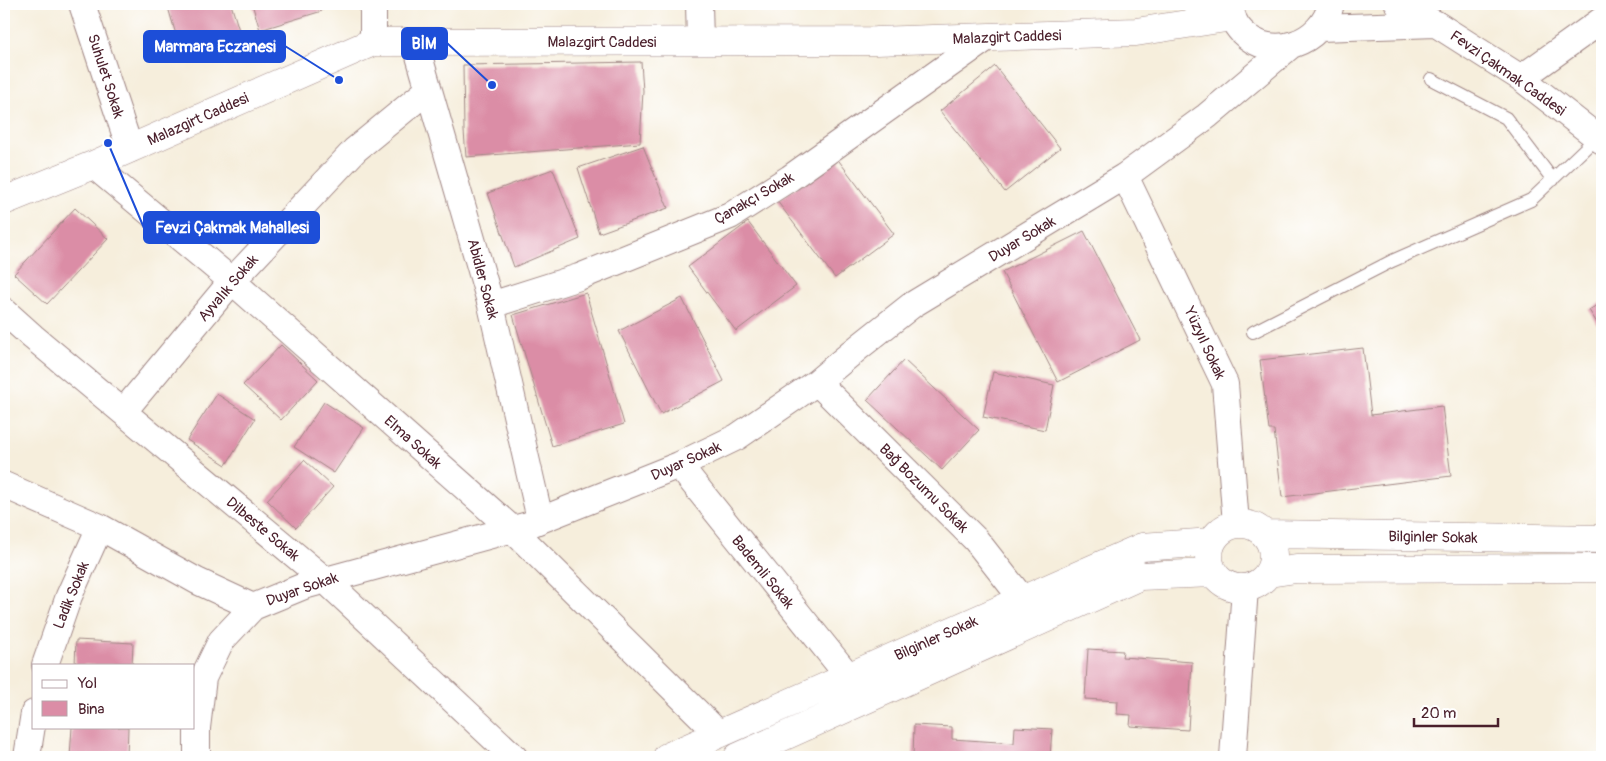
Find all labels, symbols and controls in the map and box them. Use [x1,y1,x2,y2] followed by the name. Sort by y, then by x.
[952,26,1062,49] street label: Malazgirt Caddesi
[1446,26,1569,121] street label: Fevzi Çakmak Caddesi
[402,28,447,59] callout: BİM
[144,31,285,62] callout: Marmara Eczanesi
[83,32,128,121] street label: Suhulet Sokak
[548,33,657,52] street label: Malazgirt Caddesi
[411,34,437,54] text: BİM
[154,37,276,57] text: Marmara Eczanesi
[145,89,252,150] street label: Malazgirt Caddesi
[711,168,798,229] street label: Çanakçı Sokak
[144,212,319,243] callout: Fevzi Çakmak Mahallesi
[985,212,1060,267] street label: Duyar Sokak
[155,218,309,238] text: Fevzi Çakmak Mahallesi
[463,237,503,322] street label: Abidler Sokak
[194,250,263,326] street label: Ayvalık Sokak
[1179,303,1230,383] street label: Yüzyıl Sokak
[380,411,446,474] street label: Elma Sokak
[648,437,725,485] street label: Duyar Sokak
[875,440,973,537] street label: Bağ Bozumu Sokak
[222,493,304,566] street label: Dilbeste Sokak
[1388,527,1478,548] street label: Bilginler Sokak
[727,532,799,614] street label: Bademli Sokak
[49,558,94,632] street label: Ladik Sokak
[264,568,341,611] street label: Duyar Sokak
[892,611,981,665] street label: Bilginler Sokak
[32,664,195,728] legend
[77,674,97,693] text: Yol
[1414,696,1497,728] scale bar
[78,700,105,719] text: Bina
[1421,704,1456,723] text: 20 m

